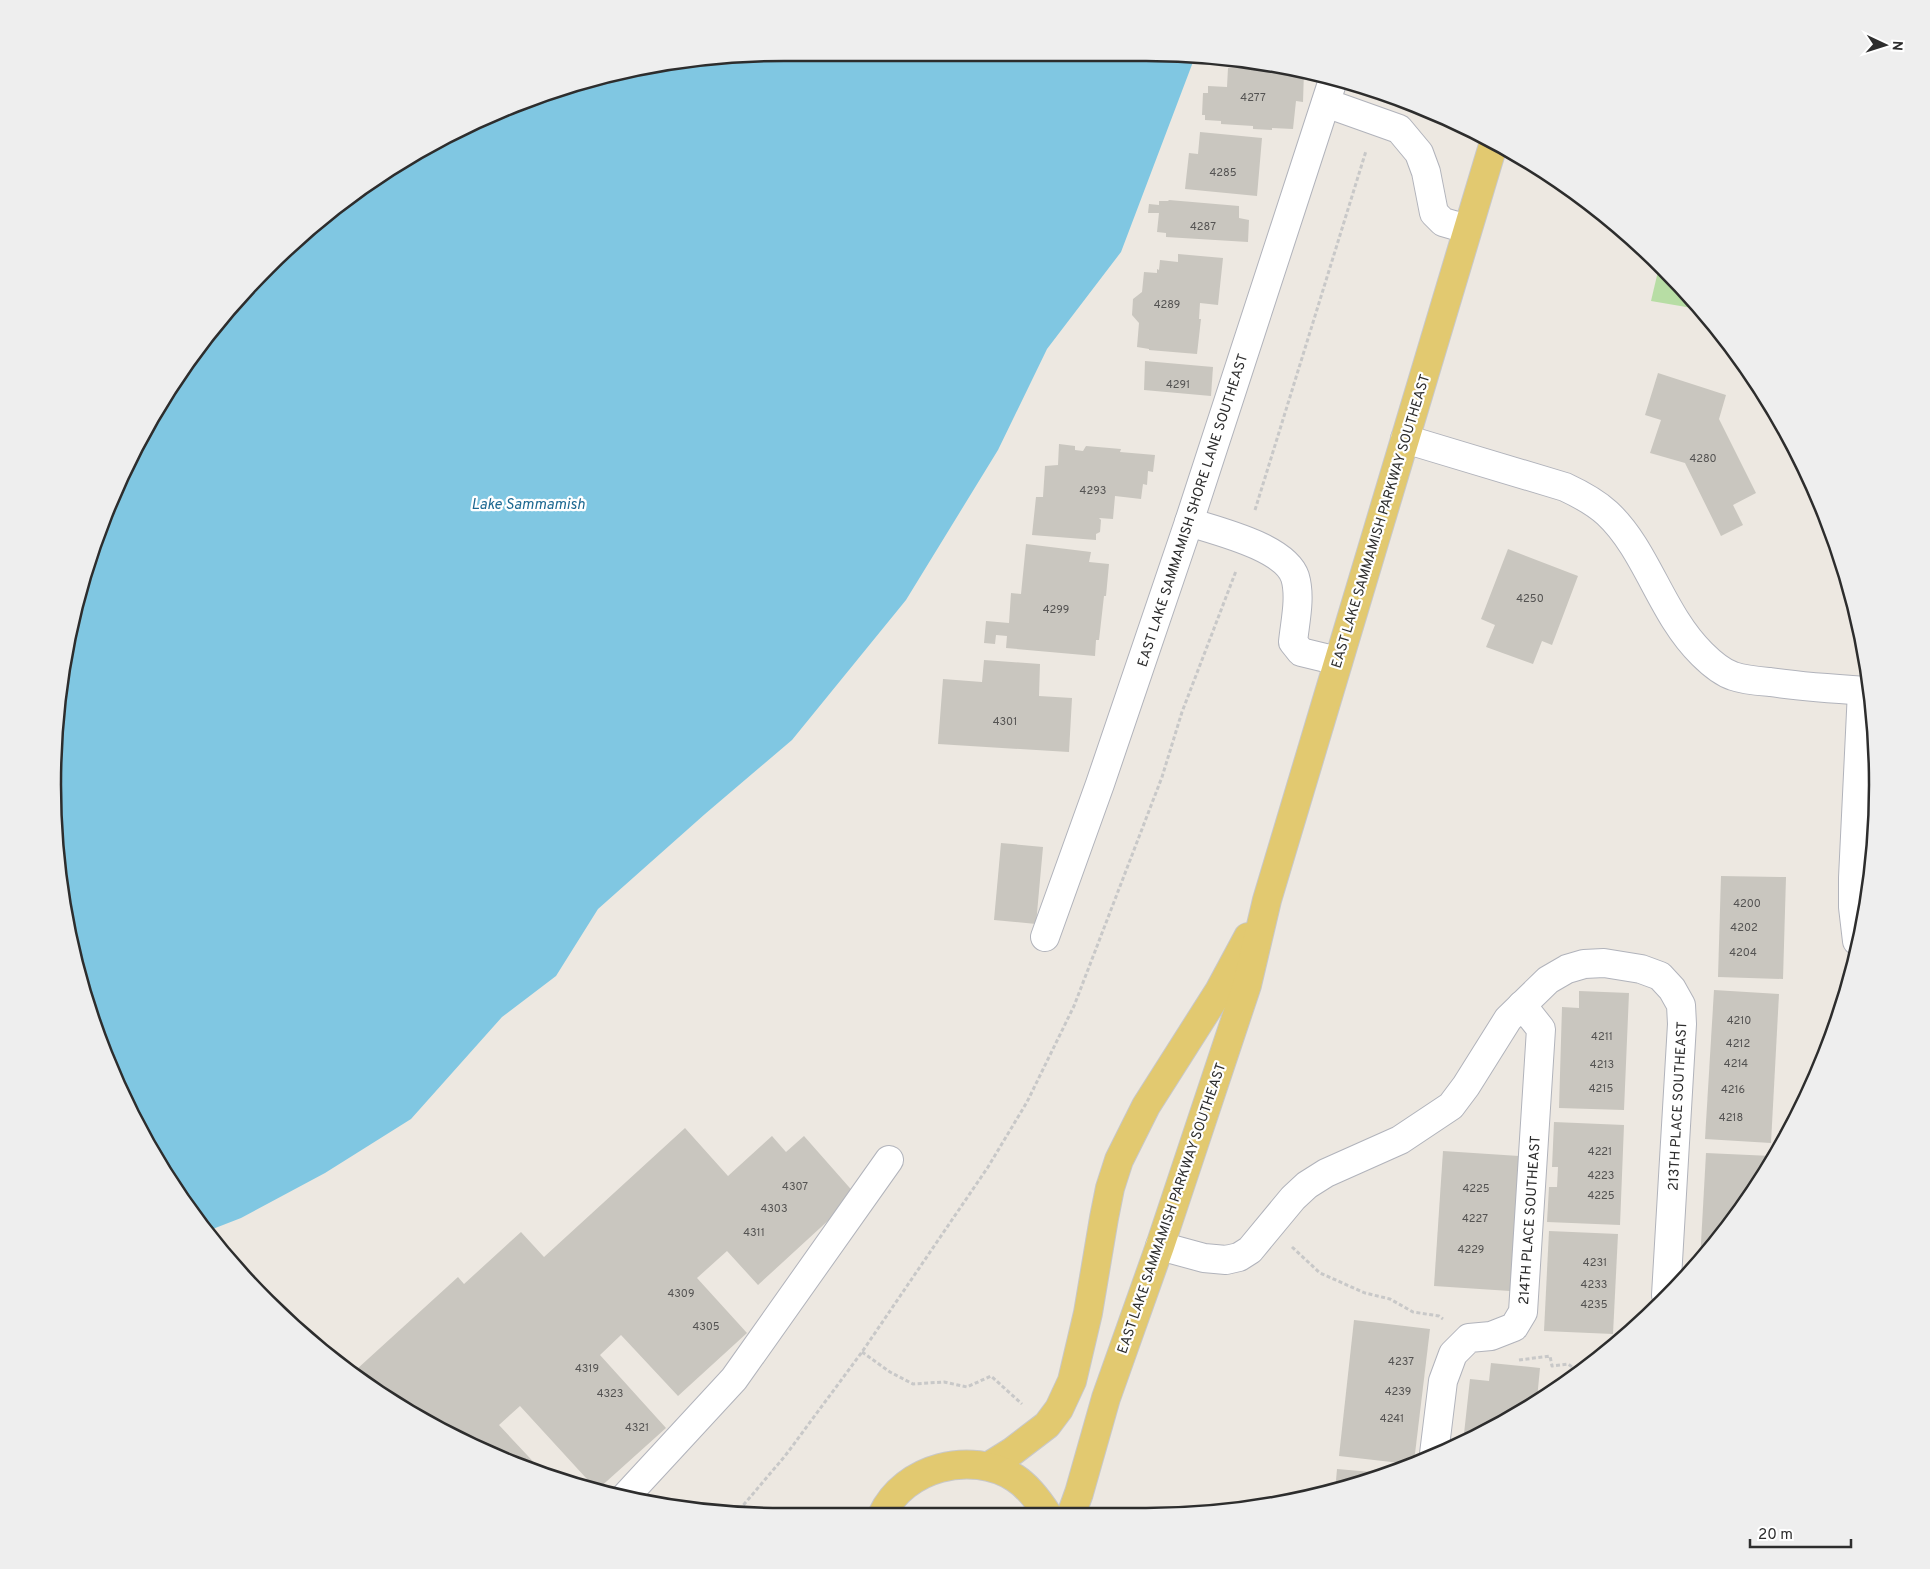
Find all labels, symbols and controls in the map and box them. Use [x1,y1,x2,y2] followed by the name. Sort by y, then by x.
[1860,20,1910,70] north arrow
[1888,40,1905,51] text: N
[1240,91,1266,105] house number: 4277
[1209,166,1237,180] house number: 4285
[1190,220,1216,234] house number: 4287
[1154,298,1180,312] house number: 4289
[1135,352,1252,669] street label: EAST LAKE SAMMAMISH SHORE LANE SOUTHEAST
[1329,373,1434,670] street label: EAST LAKE SAMMAMISH PARKWAY SOUTHEAST
[1166,378,1190,392] house number: 4291
[1689,452,1717,466] house number: 4280
[1080,484,1106,498] house number: 4293
[471,496,585,515] water label: Lake Sammamish
[1516,592,1544,606] house number: 4250
[1043,603,1069,617] house number: 4299
[993,715,1017,729] house number: 4301
[1733,897,1761,911] house number: 4200
[1730,921,1758,935] house number: 4202
[1729,946,1757,960] house number: 4204
[1727,1014,1751,1028] house number: 4210
[1666,1021,1691,1191] street label: 213TH PLACE SOUTHEAST
[1591,1030,1613,1044] house number: 4211
[1726,1037,1750,1051] house number: 4212
[1724,1057,1748,1071] house number: 4214
[1590,1058,1614,1072] house number: 4213
[1115,1061,1230,1356] street label: EAST LAKE SAMMAMISH PARKWAY SOUTHEAST
[1589,1082,1613,1096] house number: 4215
[1721,1083,1745,1097] house number: 4216
[1719,1111,1743,1125] house number: 4218
[1516,1135,1545,1305] street label: 214TH PLACE SOUTHEAST
[1588,1145,1612,1159] house number: 4221
[1588,1169,1614,1183] house number: 4223
[782,1180,808,1194] house number: 4307
[1462,1182,1490,1196] house number: 4225
[1587,1189,1615,1203] house number: 4225
[760,1202,788,1216] house number: 4303
[1462,1212,1488,1226] house number: 4227
[743,1226,765,1240] house number: 4311
[1458,1243,1484,1257] house number: 4229
[1583,1256,1607,1270] house number: 4231
[1581,1278,1607,1292] house number: 4233
[668,1287,694,1301] house number: 4309
[1580,1298,1608,1312] house number: 4235
[692,1320,720,1334] house number: 4305
[1388,1355,1414,1369] house number: 4237
[575,1362,599,1376] house number: 4319
[1385,1385,1411,1399] house number: 4239
[597,1387,623,1401] house number: 4323
[1380,1412,1404,1426] house number: 4241
[625,1421,649,1435] house number: 4321
[1750,1516,1851,1548] scale bar
[1758,1526,1793,1545] text: 20 m

